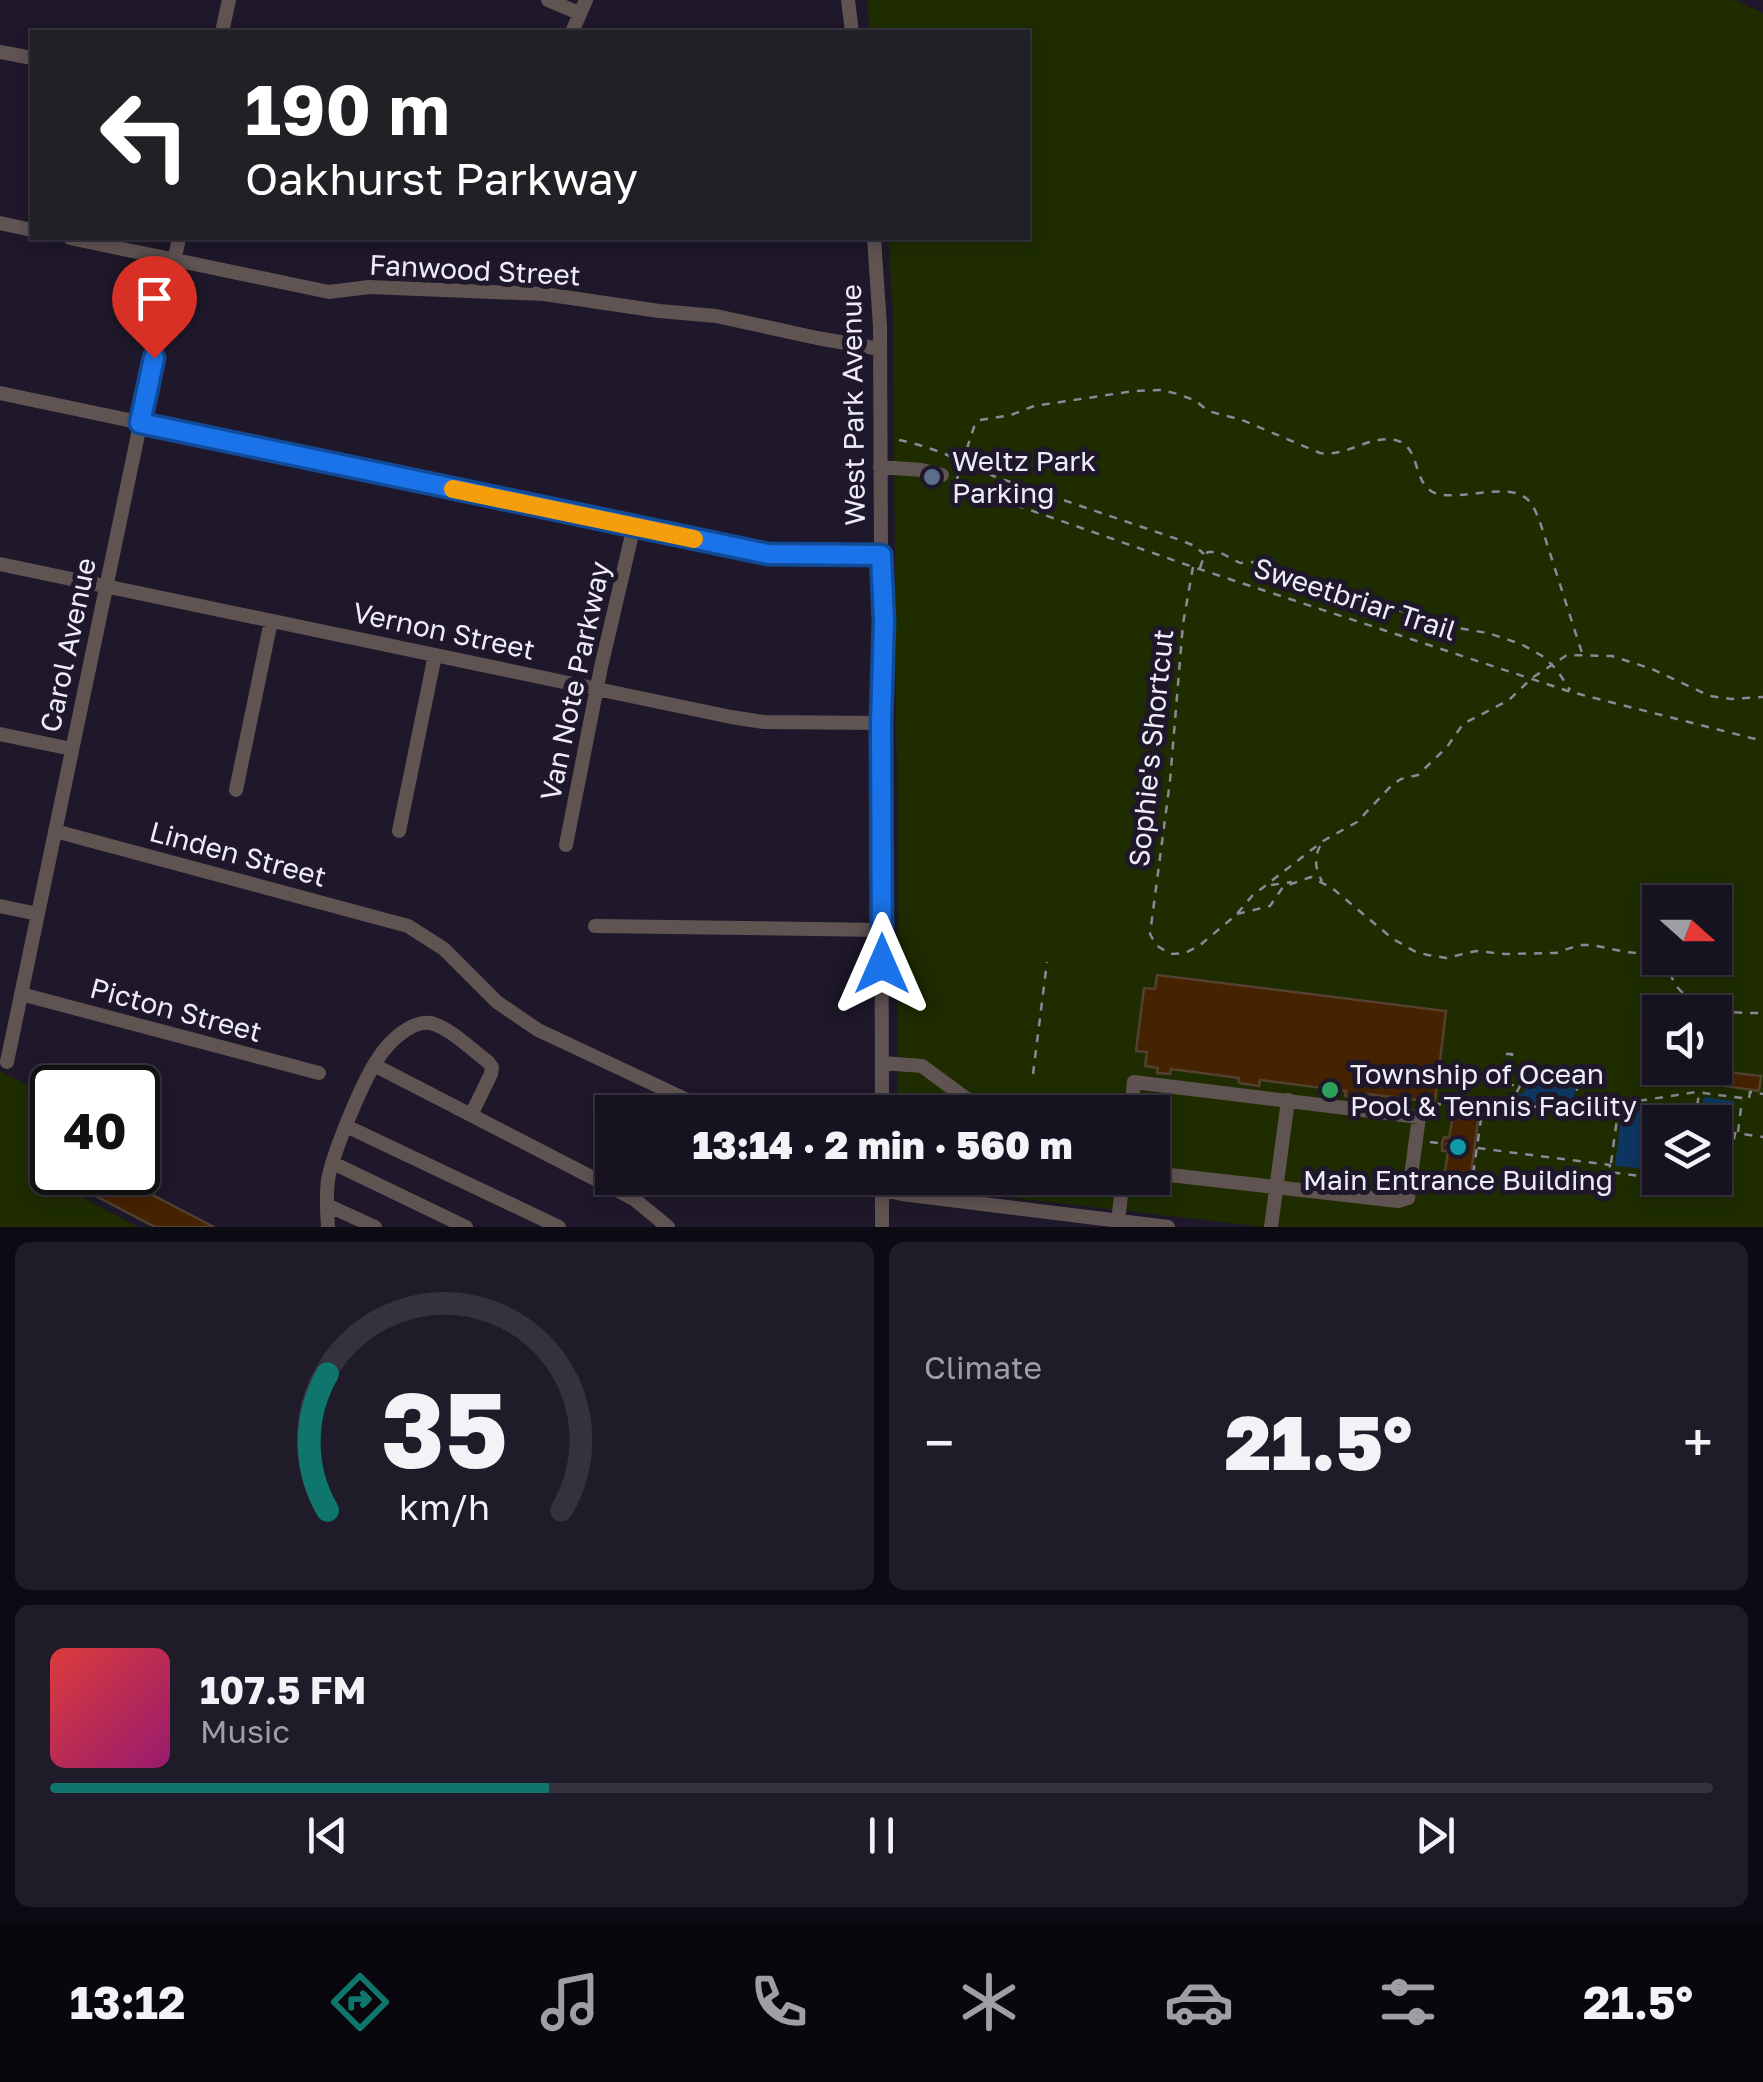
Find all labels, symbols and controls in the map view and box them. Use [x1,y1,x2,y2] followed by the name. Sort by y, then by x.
[245,66,450,150] text: 190 m
[80,70,210,200] icon: left
[245,151,638,205] text: Oakhurst Parkway
[368,247,582,292] street label: Fanwood Street
[112,256,197,359] pin
[127,271,182,326] icon: arrive
[834,284,871,526] street label: West Park Avenue
[952,444,1096,509] place label: Weltz Park Parking
[921,466,943,488] marker: Weltz Park Parking
[1250,550,1461,647] street label: Sweetbriar Trail
[33,555,102,735] street label: Carol Avenue
[533,558,616,803] street label: Van Note Parkway
[350,595,538,666] street label: Vernon Street
[1122,628,1179,868] street label: Sophie's Shortcut
[146,814,330,893] street label: Linden Street
[1642,885,1732,975] north arrow
[1642,885,1732,1195] map controls
[830,912,934,1016] position arrow
[87,971,266,1048] street label: Picton Street
[1642,995,1732,1085] button: sound
[1350,1057,1637,1122] place label: Township of Ocean Pool & Tennis Facility
[30,1065,160,1195] speed limit sign: 40
[1319,1079,1341,1101] marker: Township of Ocean Pool & Tennis Facility
[1642,1105,1732,1195] button: layers
[692,1122,1073,1167] text: 13:14 · 2 min · 560 m
[1447,1136,1469,1158] marker: Main Entrance Building
[1303,1163,1613,1196] place label: Main Entrance Building
[924,1348,1042,1386] text: Climate
[381,1366,508,1491] text: 35
[1225,1396,1412,1487] text: 21.5°
[924,1409,954,1475] text: −
[1683,1409,1713,1475] text: +
[399,1485,490,1528] text: km/h
[200,1667,366,1712] text: 107.5 FM
[200,1712,290,1750] text: Music
[300,1808,355,1863] icon: previous
[854,1808,909,1863] icon: pause
[1408,1808,1463,1863] icon: next
[325,1967,395,2037] icon: directions
[535,1967,605,2037] icon: music
[744,1967,814,2037] icon: phone
[954,1967,1024,2037] icon: climate
[1164,1967,1234,2037] icon: car
[1373,1967,1443,2037] icon: filters
[70,1975,185,2029] text: 13:12
[1583,1975,1693,2029] text: 21.5°

